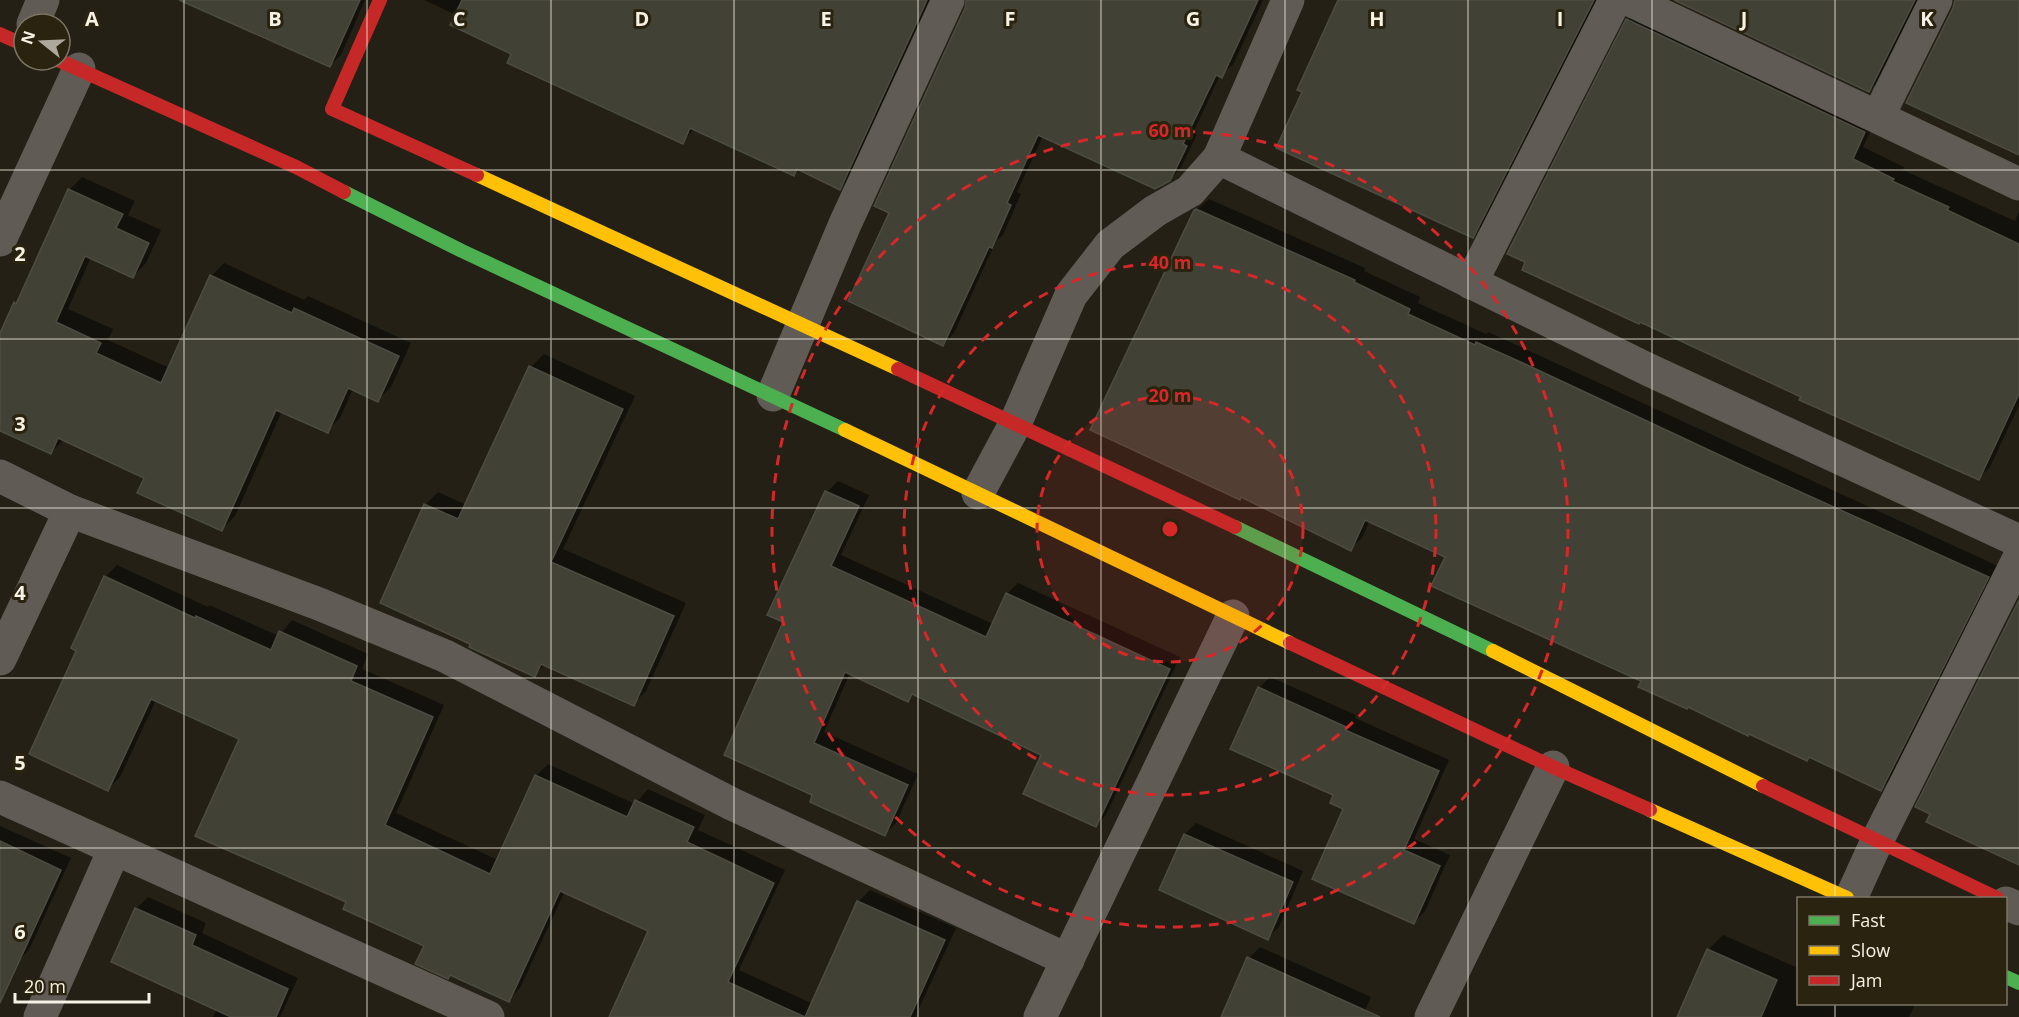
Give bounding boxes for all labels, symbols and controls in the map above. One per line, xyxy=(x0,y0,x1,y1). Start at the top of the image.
text: A xyxy=(85,5,99,32)
text: B xyxy=(268,5,282,32)
text: C xyxy=(453,5,466,32)
text: D xyxy=(635,5,649,32)
text: E xyxy=(820,5,832,32)
text: F xyxy=(1005,5,1015,32)
text: G xyxy=(1186,5,1200,32)
text: H xyxy=(1369,5,1385,32)
text: I xyxy=(1557,5,1563,32)
text: J xyxy=(1739,5,1747,32)
text: K xyxy=(1920,5,1934,32)
north arrow xyxy=(12,12,72,72)
text: N xyxy=(15,28,40,47)
text: 60 m xyxy=(1149,118,1191,142)
text: 2 xyxy=(14,240,26,267)
text: 40 m xyxy=(1149,250,1191,274)
text: 20 m xyxy=(1149,383,1191,407)
text: 3 xyxy=(14,410,26,437)
centre of rings xyxy=(1160,519,1180,539)
text: 4 xyxy=(14,579,26,606)
text: 5 xyxy=(14,749,26,776)
legend xyxy=(1797,897,2007,1005)
text: Fast xyxy=(1851,908,1885,932)
text: 6 xyxy=(14,918,26,945)
text: Slow xyxy=(1851,938,1890,962)
scale bar xyxy=(15,966,148,1004)
text: Jam xyxy=(1849,968,1883,992)
text: 20 m xyxy=(24,974,66,998)

